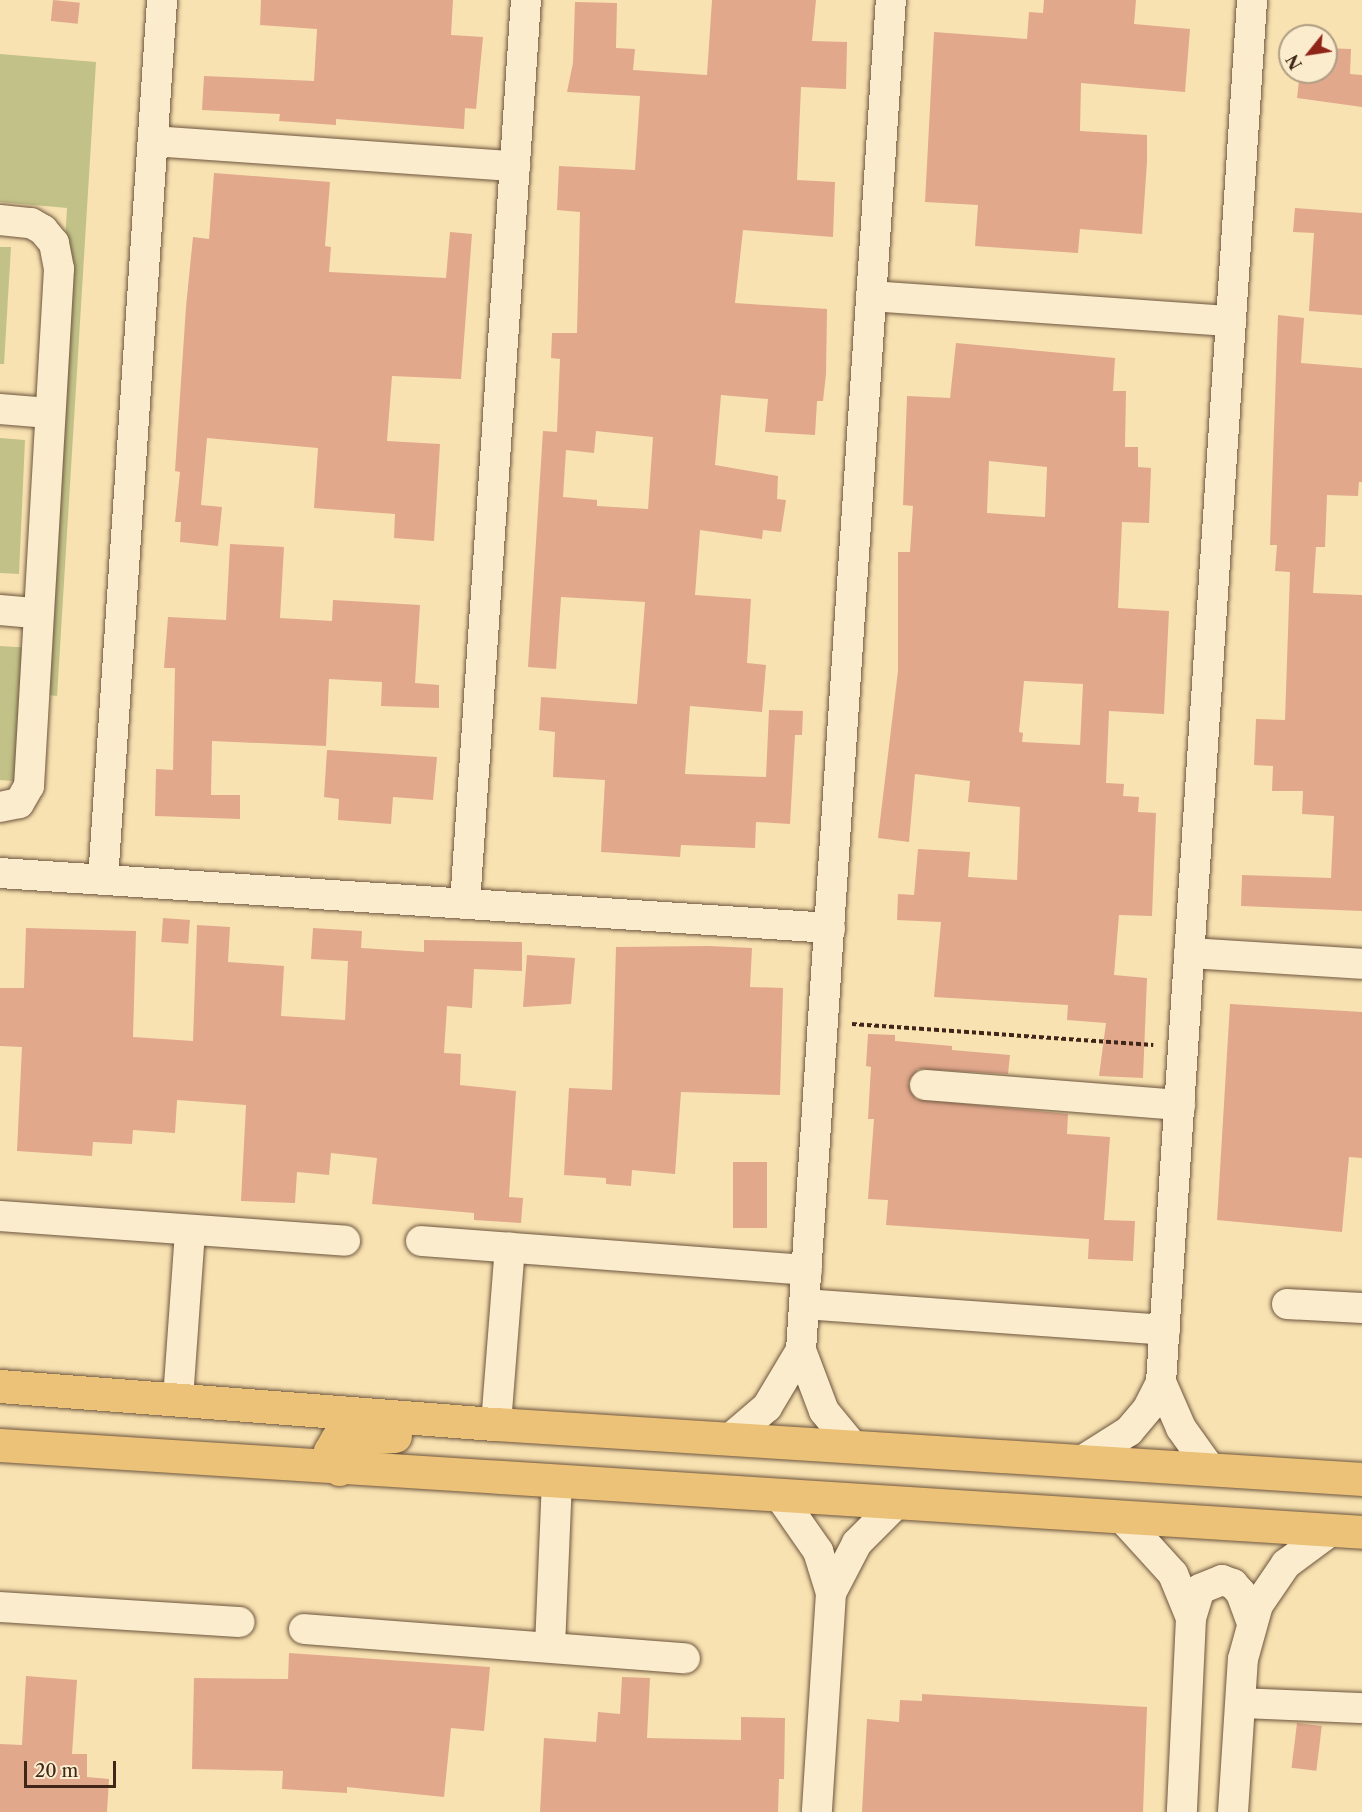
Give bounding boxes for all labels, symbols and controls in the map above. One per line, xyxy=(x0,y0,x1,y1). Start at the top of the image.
north arrow xyxy=(1278,24,1338,84)
text: N xyxy=(1282,51,1306,73)
scale bar xyxy=(27,1749,118,1787)
text: 20 m xyxy=(35,1760,78,1782)

